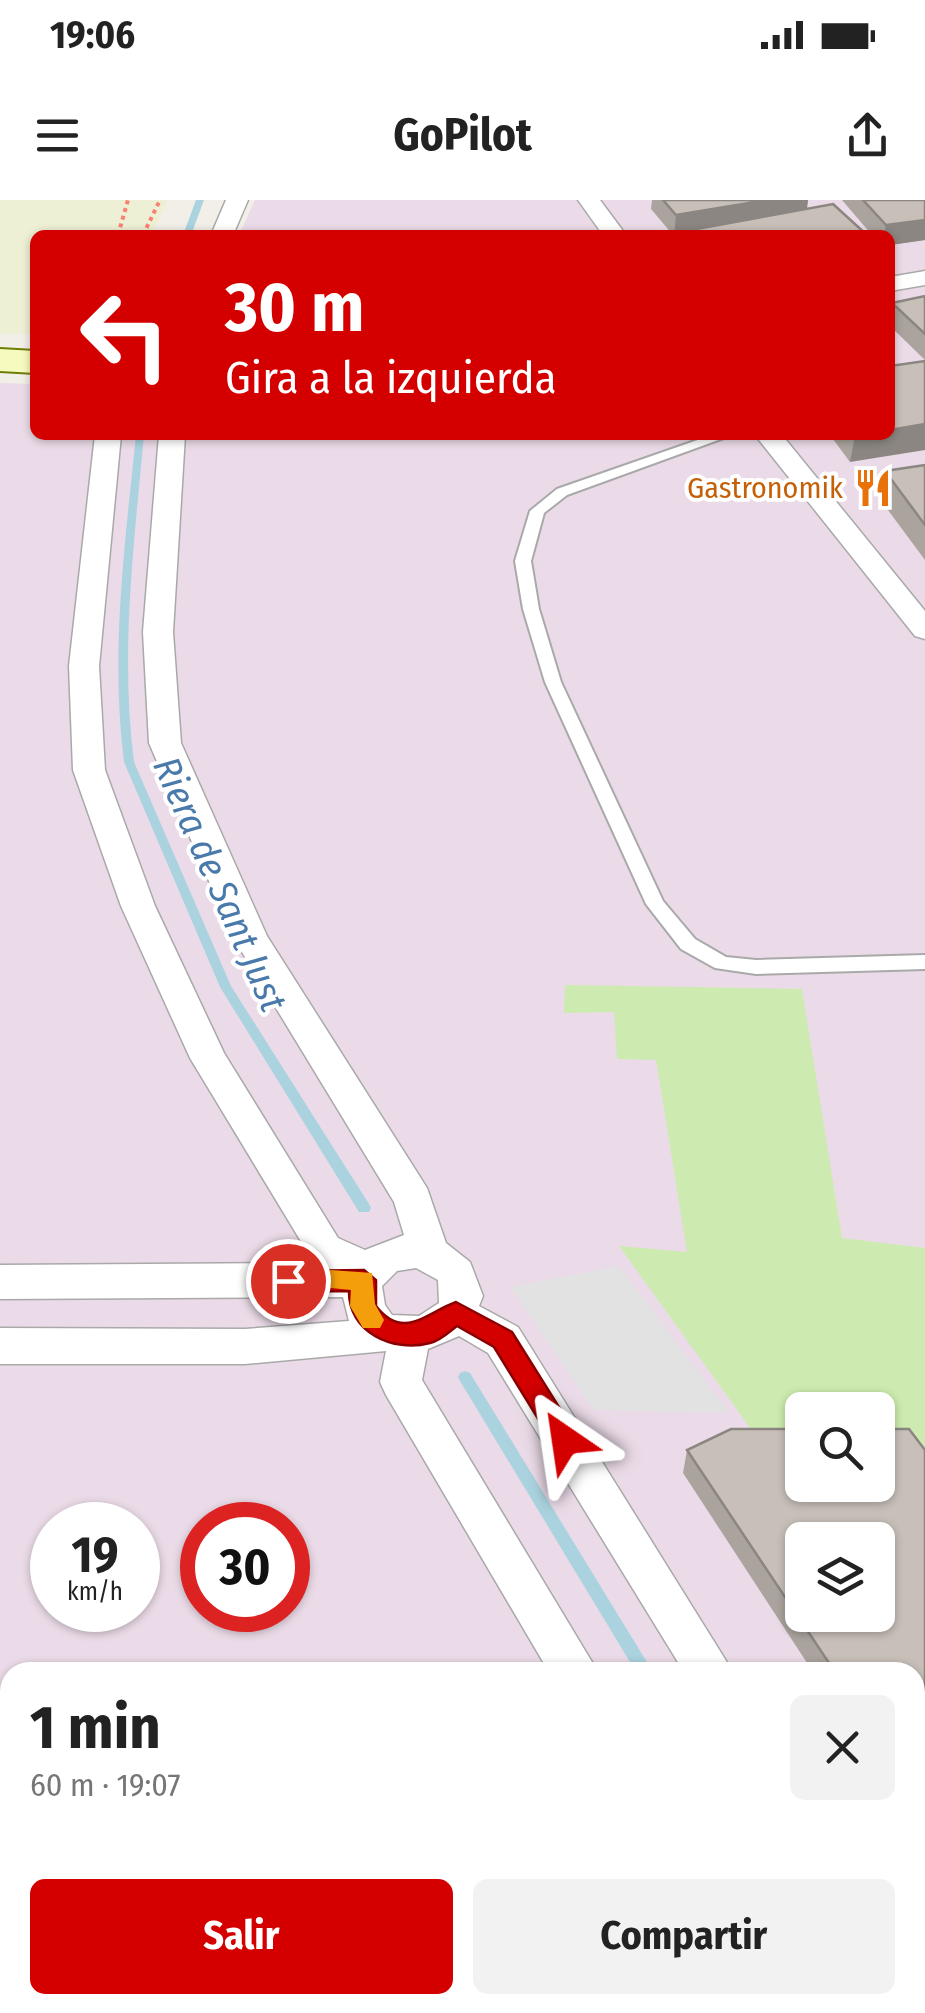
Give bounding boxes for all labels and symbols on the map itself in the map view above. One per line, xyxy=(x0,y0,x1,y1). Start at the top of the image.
restaurant icon: Gastronomik xyxy=(852,467,894,509)
place label: Gastronomik xyxy=(687,470,843,506)
water label: Riera de Sant Just xyxy=(143,750,297,1019)
pin xyxy=(246,1239,331,1324)
position arrow xyxy=(513,1388,617,1492)
speed limit sign: 30 xyxy=(180,1502,310,1632)

